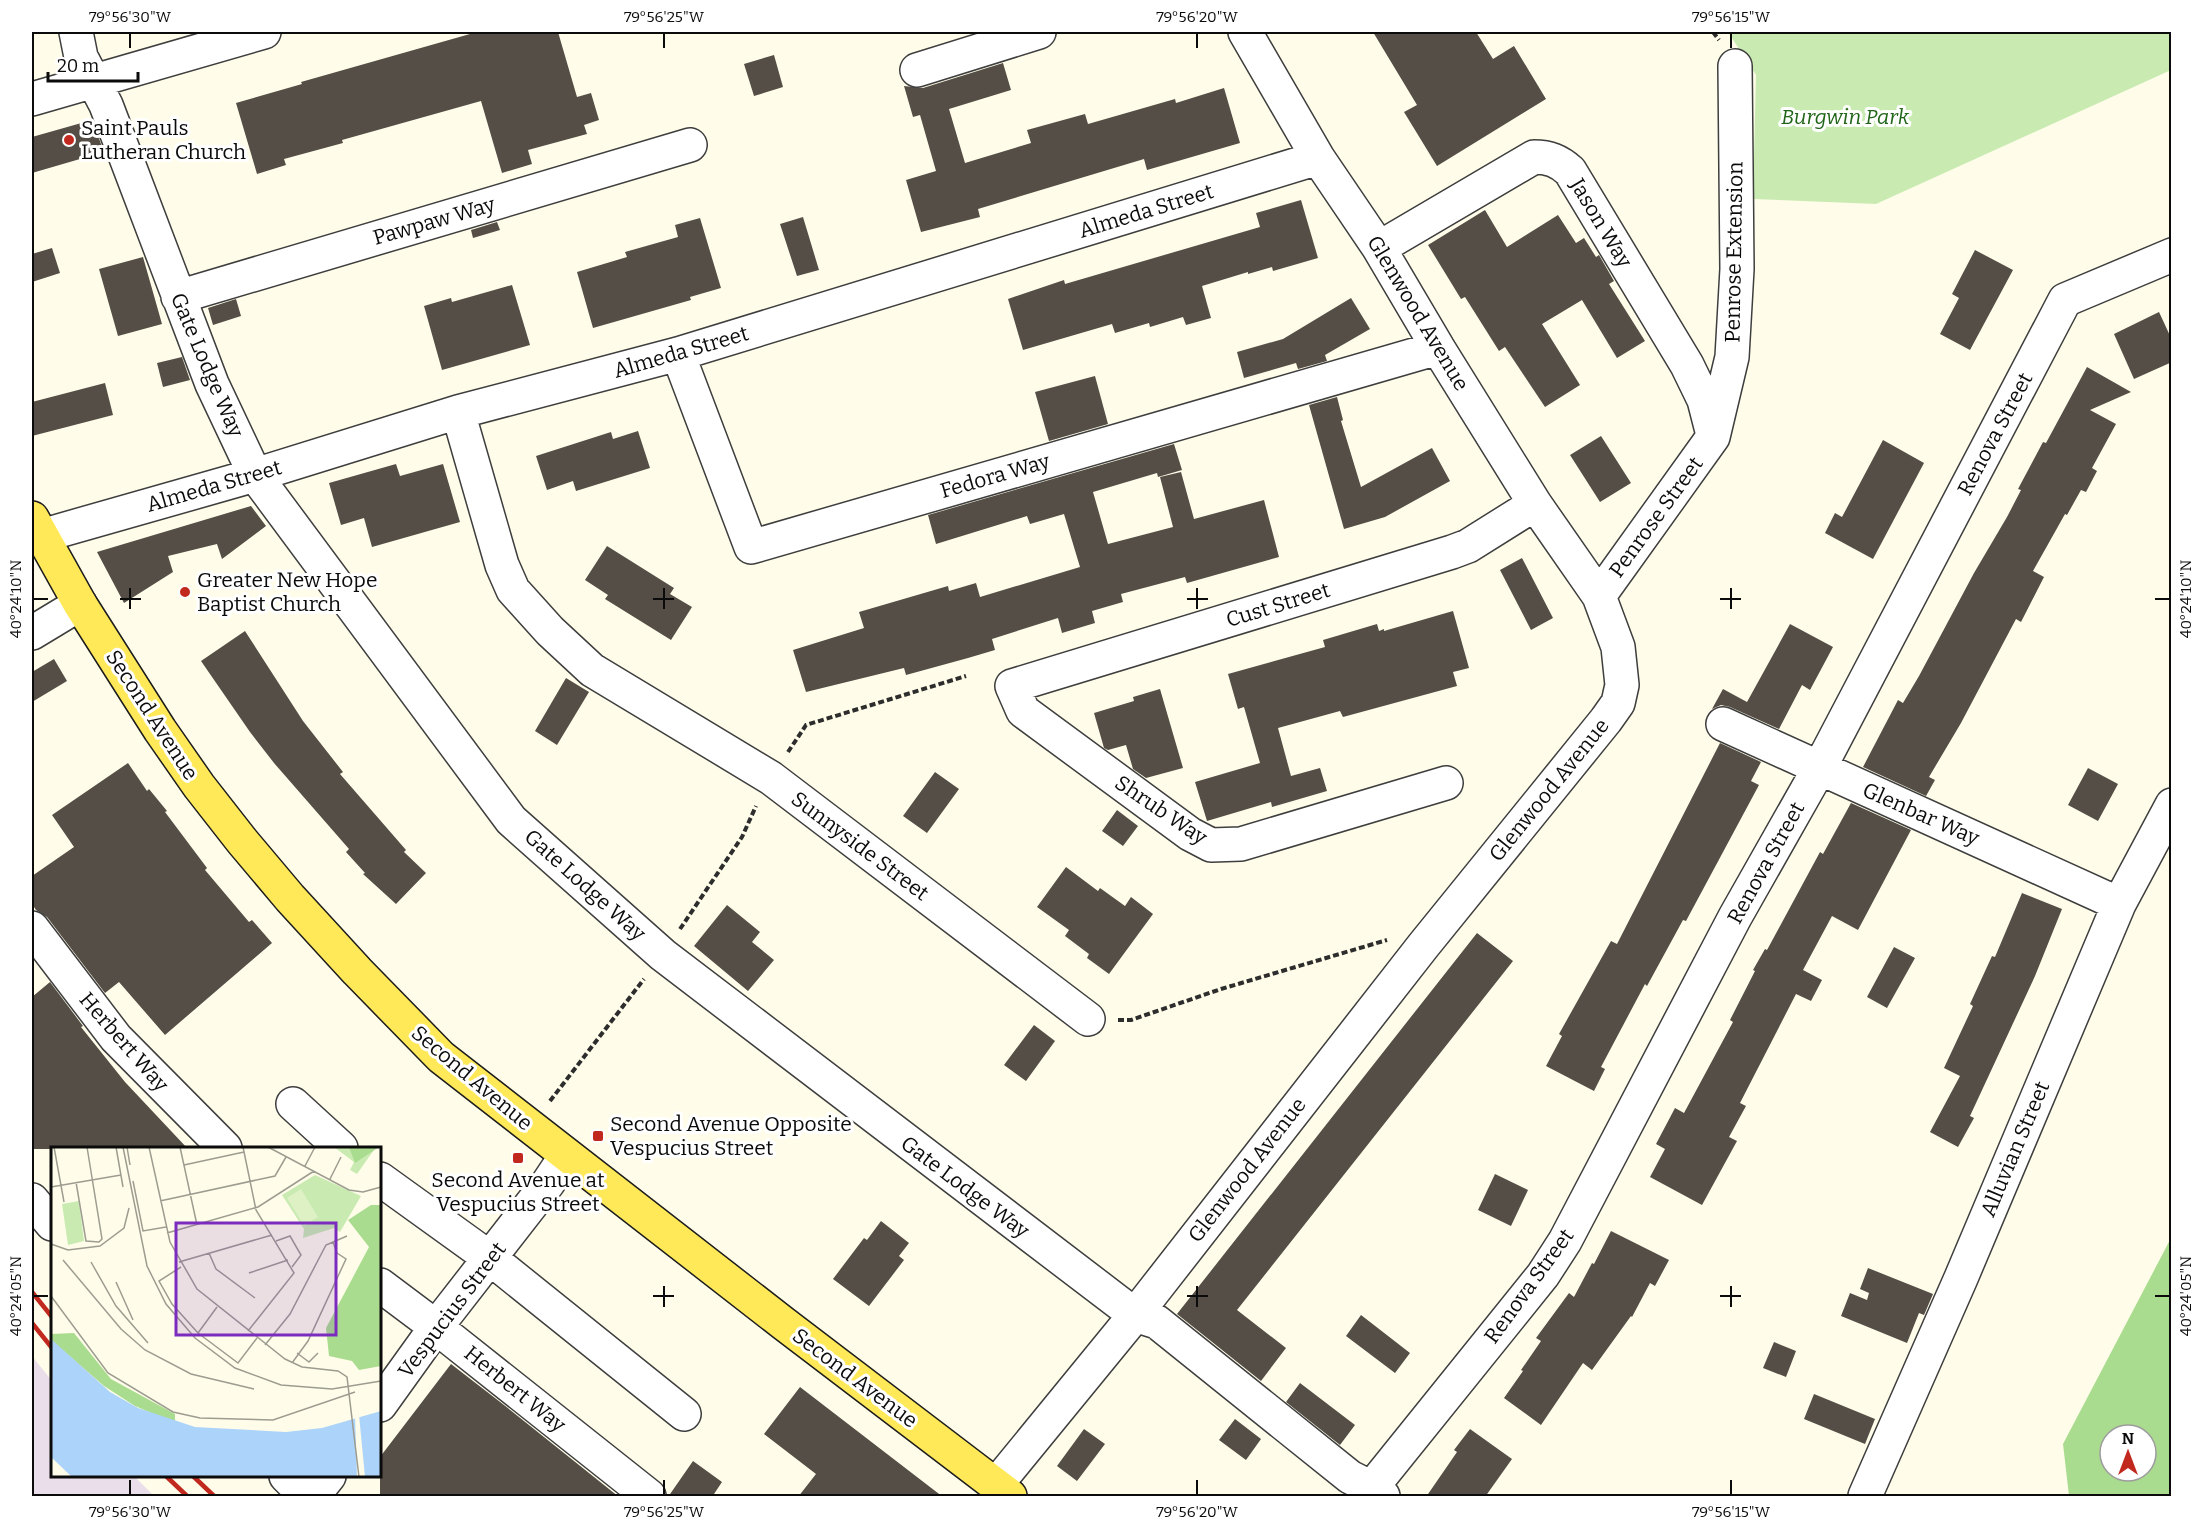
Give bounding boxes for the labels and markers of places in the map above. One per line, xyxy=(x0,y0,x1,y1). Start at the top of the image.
place label: Saint Pauls Lutheran Church xyxy=(81,115,246,165)
marker: Saint Pauls Lutheran Church xyxy=(62,133,76,147)
place label: Greater New Hope Baptist Church xyxy=(197,567,377,617)
marker: Greater New Hope Baptist Church xyxy=(178,585,192,599)
place label: Second Avenue Opposite Vespucius Street xyxy=(610,1111,852,1161)
marker: Second Avenue Opposite Vespucius Street xyxy=(591,1129,605,1143)
marker: Second Avenue at Vespucius Street xyxy=(511,1151,525,1165)
place label: Second Avenue at Vespucius Street xyxy=(431,1167,605,1217)

